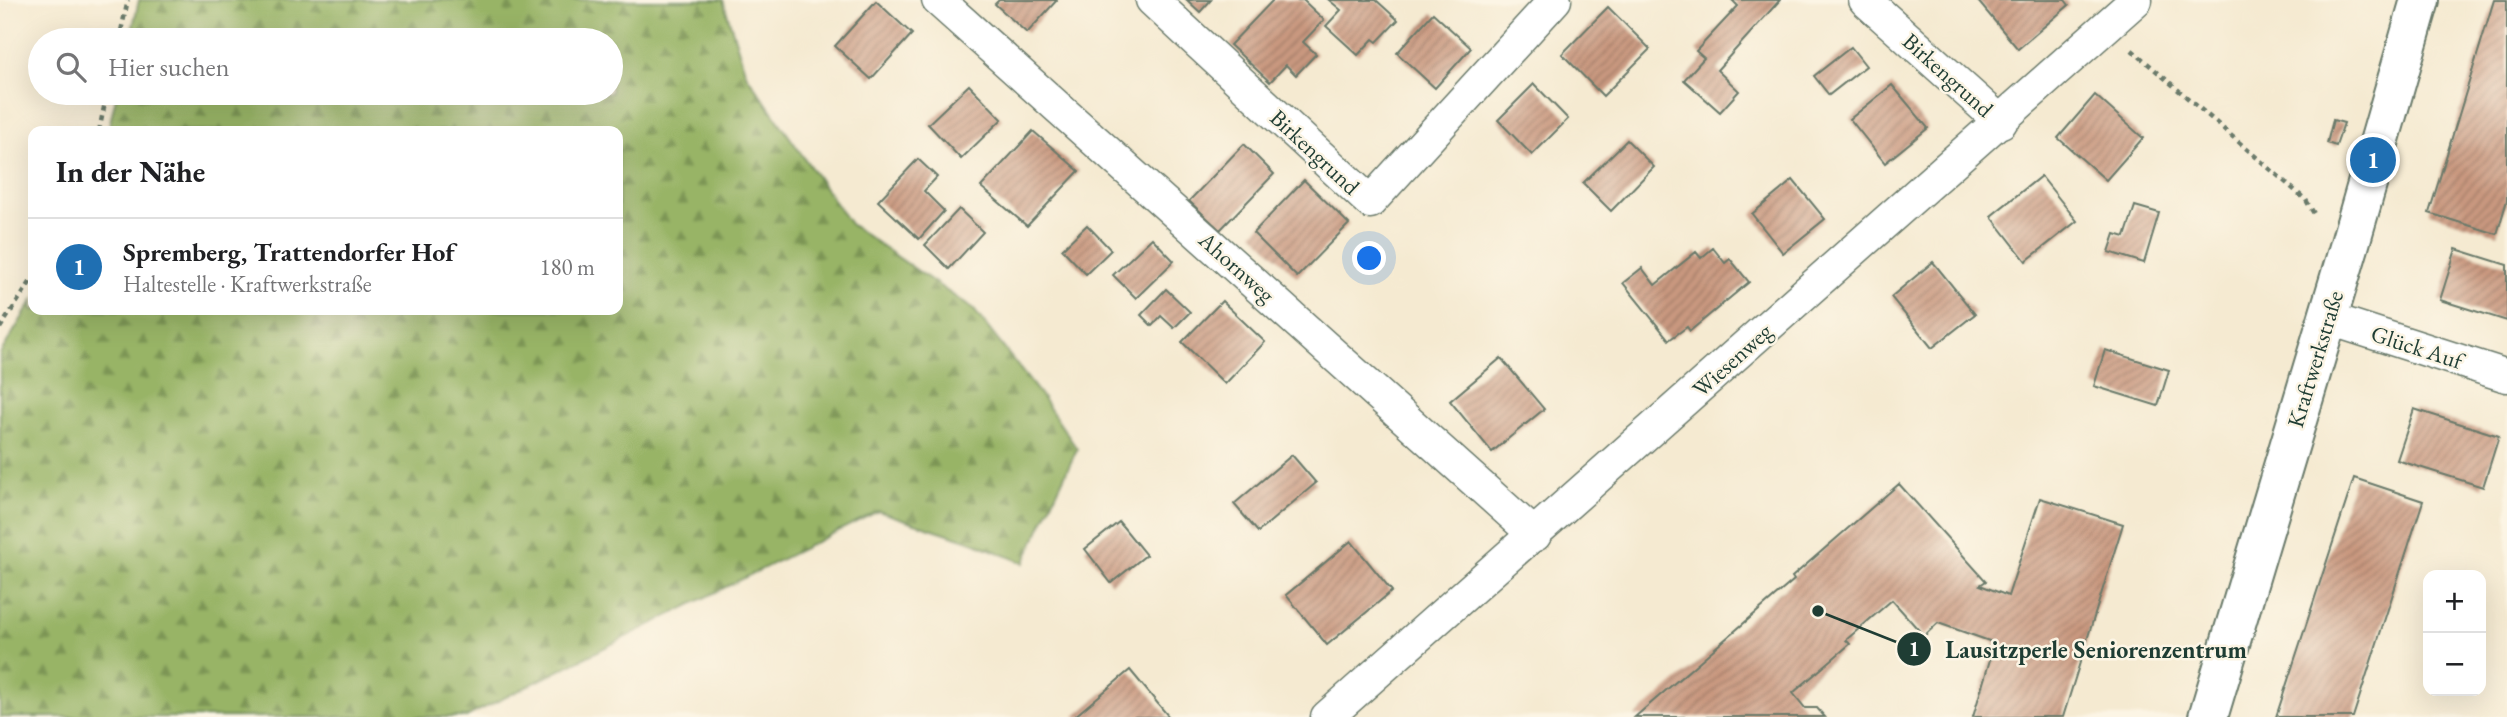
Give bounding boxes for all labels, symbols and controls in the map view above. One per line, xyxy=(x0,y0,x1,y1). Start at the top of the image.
street label: Birkengrund xyxy=(1896,26,2000,124)
search box xyxy=(28,28,623,105)
icon: search xyxy=(52,48,90,86)
text: Hier suchen xyxy=(108,50,229,84)
street label: Birkengrund xyxy=(1264,103,1367,202)
pin: 1 xyxy=(2350,134,2396,186)
text: In der Nähe xyxy=(56,152,205,191)
street label: Ahornweg xyxy=(1192,224,1282,310)
text: Spremberg, Trattendorfer Hof xyxy=(123,235,455,269)
your location xyxy=(1352,241,1386,275)
text: 1 xyxy=(73,252,85,282)
text: 180 m xyxy=(539,252,595,282)
text: Haltestelle · Kraftwerkstraße xyxy=(123,269,372,299)
street label: Kraftwerkstraße xyxy=(2280,287,2350,431)
street label: Wiesenweg xyxy=(1686,316,1779,404)
street label: Glück Auf xyxy=(2367,318,2469,377)
map controls xyxy=(2423,570,2486,696)
button: + xyxy=(2423,570,2486,633)
callout: Lausitzperle Seniorenzentrum xyxy=(1897,627,2261,672)
button: − xyxy=(2423,633,2486,696)
text: Lausitzperle Seniorenzentrum xyxy=(1945,634,2247,665)
text: 1 xyxy=(1908,635,1920,662)

